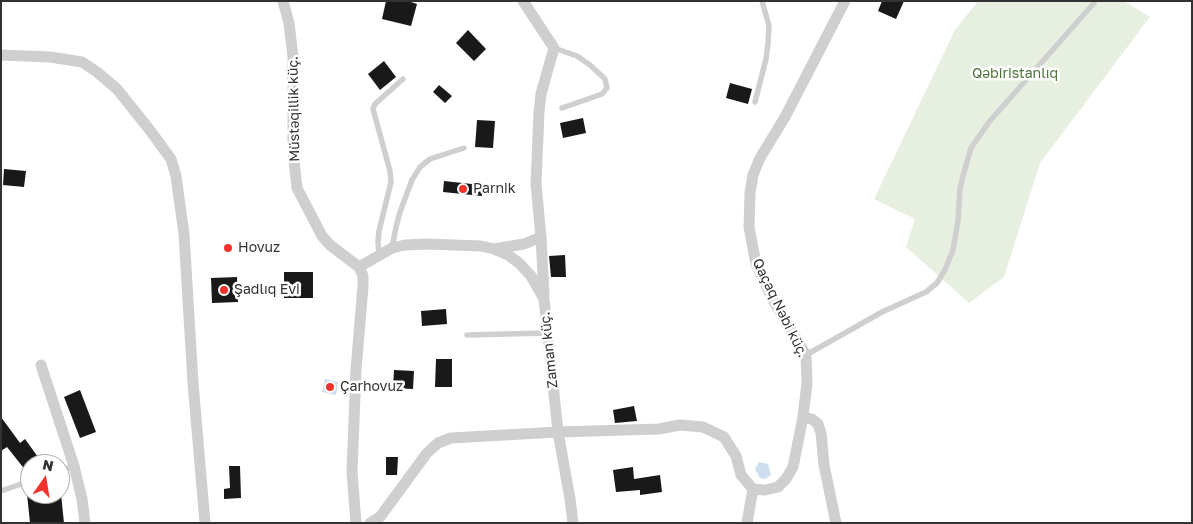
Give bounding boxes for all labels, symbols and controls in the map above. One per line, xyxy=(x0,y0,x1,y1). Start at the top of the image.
street label: Müstəqillik küç. xyxy=(285,56,303,162)
park label: Qəbiristanlıq xyxy=(972,66,1058,82)
place label: Parnik xyxy=(473,181,516,197)
marker: Parnik xyxy=(457,183,469,195)
place label: Hovuz xyxy=(238,240,280,256)
marker: Hovuz xyxy=(222,242,234,254)
street label: Qaçaq Nəbi küç. xyxy=(749,256,811,360)
place label: Şadlıq Evi xyxy=(234,282,300,298)
marker: Şadlıq Evi xyxy=(218,284,230,296)
street label: Zaman küç. xyxy=(537,311,561,389)
place label: Çarhovuz xyxy=(340,379,403,395)
marker: Çarhovuz xyxy=(324,381,336,393)
north arrow xyxy=(20,454,70,504)
text: N xyxy=(41,455,55,474)

